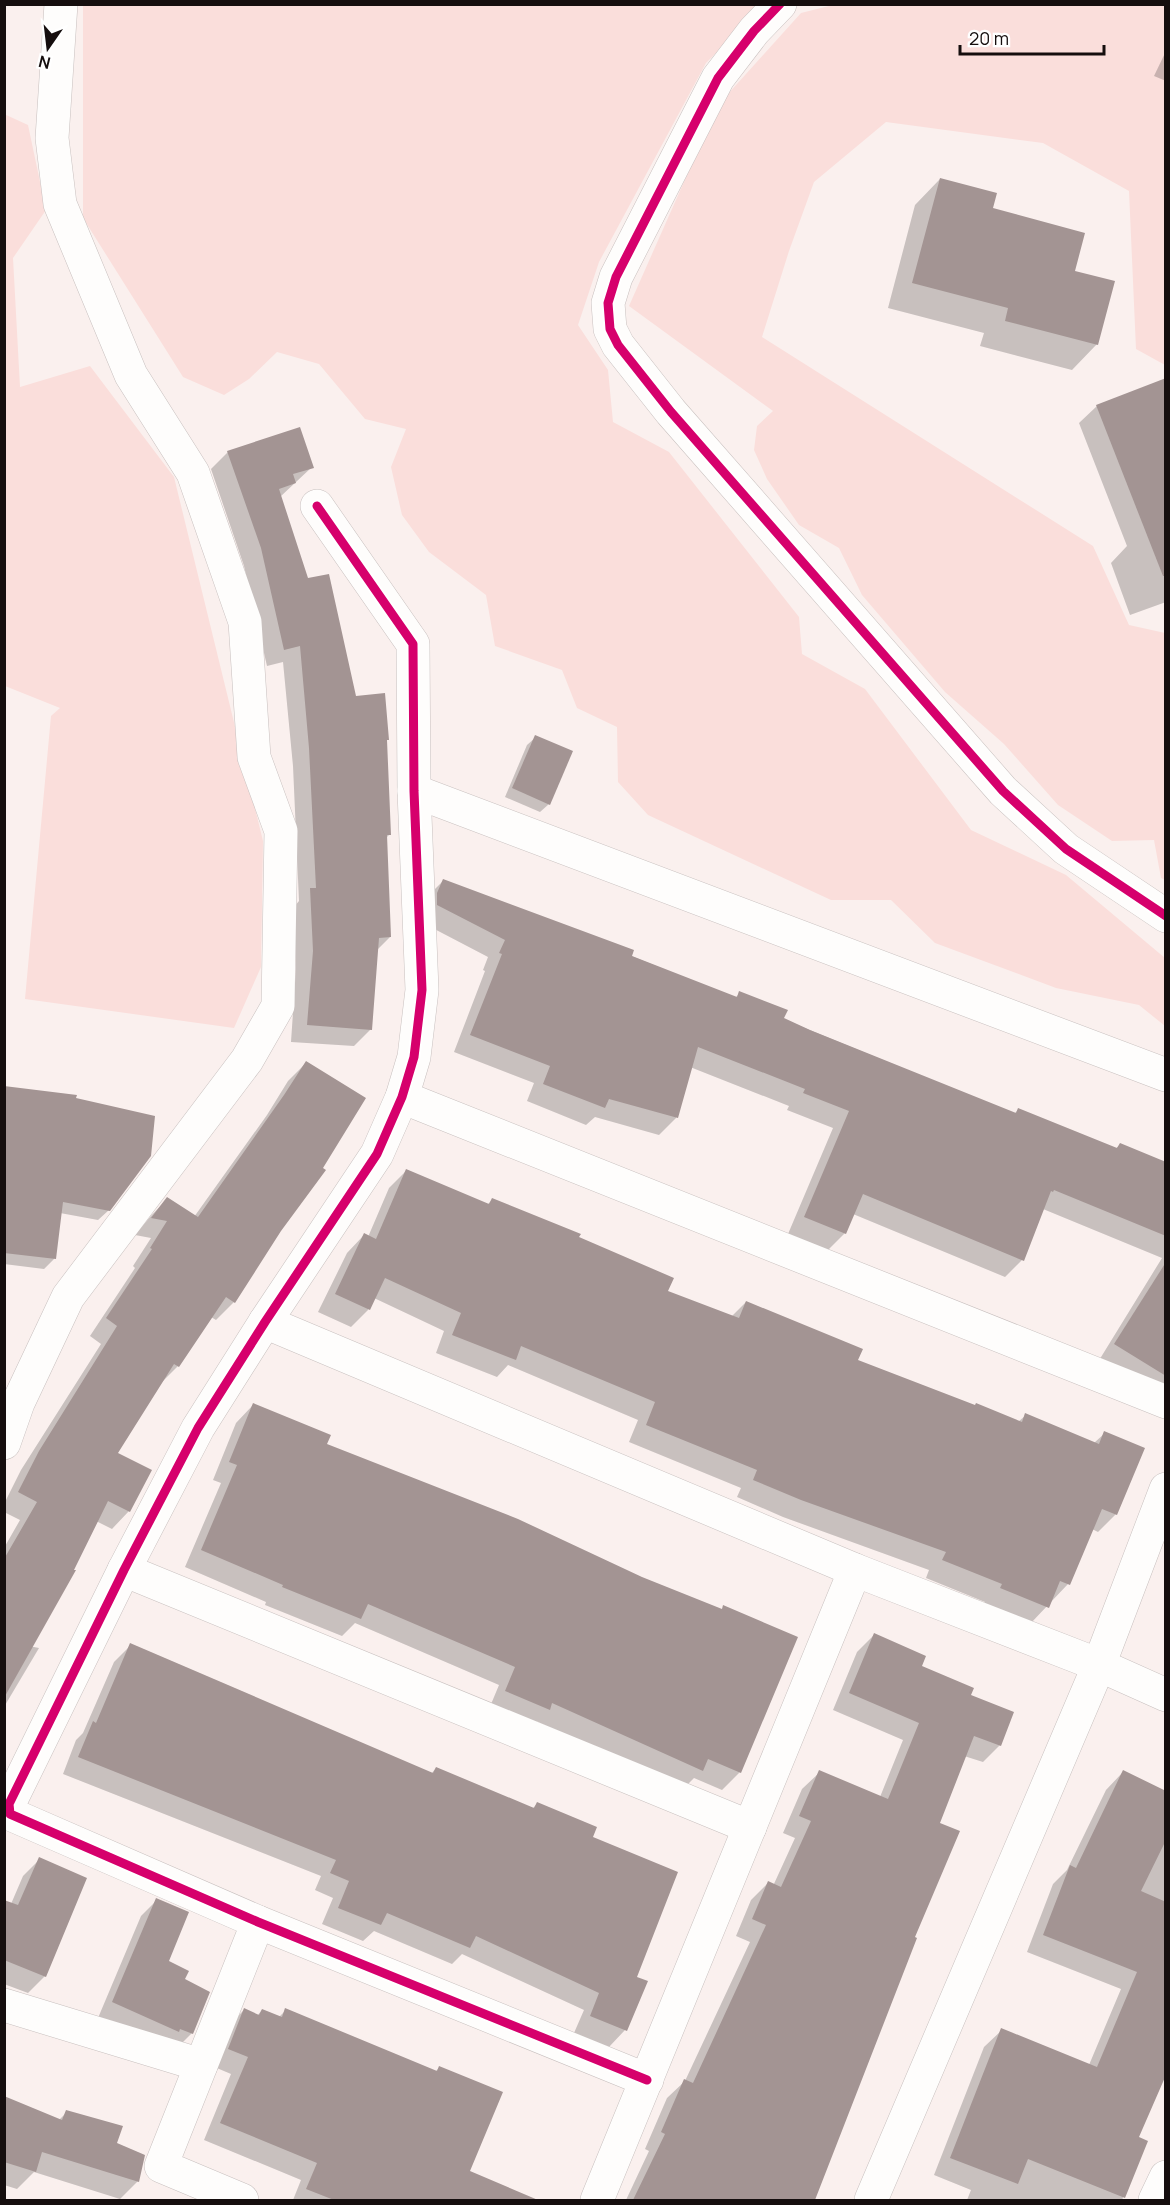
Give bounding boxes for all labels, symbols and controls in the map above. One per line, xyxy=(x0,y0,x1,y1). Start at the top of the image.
north arrow xyxy=(18,18,78,78)
scale bar xyxy=(960,18,1104,56)
text: 20 m xyxy=(969,26,1009,50)
text: N xyxy=(36,50,53,75)

